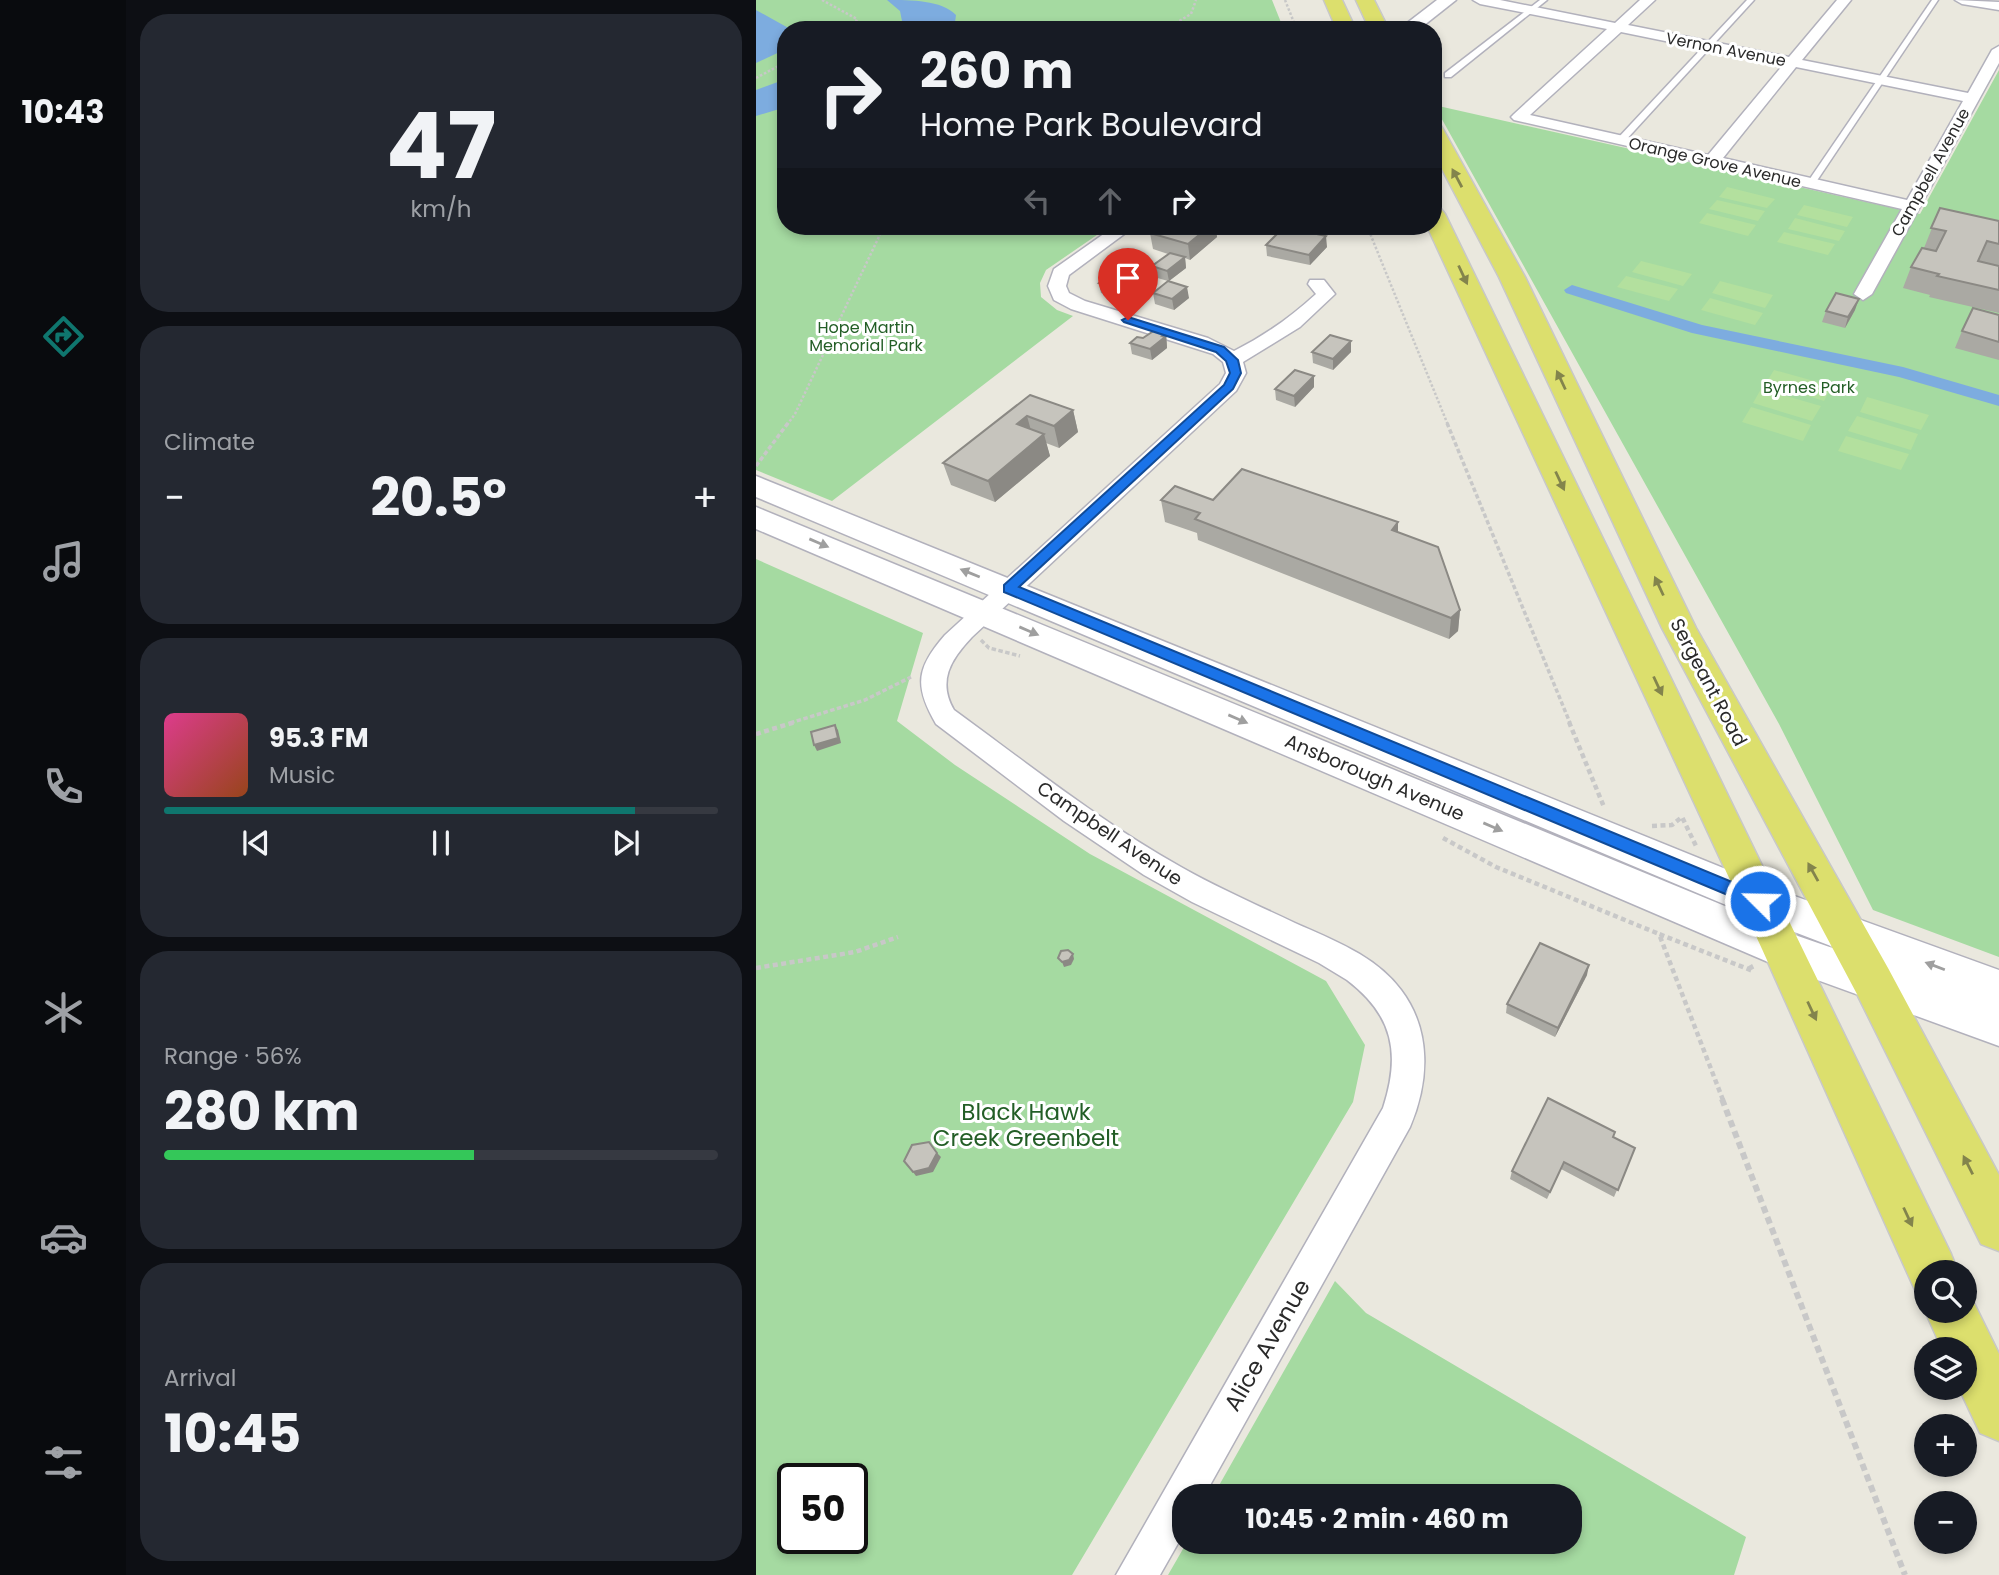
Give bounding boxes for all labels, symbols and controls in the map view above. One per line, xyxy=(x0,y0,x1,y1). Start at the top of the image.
street label: Vernon Avenue xyxy=(1664,27,1788,72)
text: 260 m xyxy=(920,37,1073,105)
icon: right xyxy=(805,49,896,140)
text: 47 xyxy=(386,82,496,210)
text: 10:43 xyxy=(21,89,105,134)
text: Home Park Boulevard xyxy=(920,102,1263,147)
street label: Campbell Avenue xyxy=(1886,104,1975,241)
street label: Orange Grove Avenue xyxy=(1626,131,1804,194)
one-way arrow xyxy=(1452,167,1464,187)
icon: left xyxy=(1018,182,1056,220)
icon: ahead xyxy=(1091,182,1129,220)
icon: right xyxy=(1164,182,1202,220)
text: km/h xyxy=(410,193,472,225)
pin xyxy=(1098,248,1158,320)
icon: arrive xyxy=(1109,259,1147,297)
one-way arrow xyxy=(1457,265,1468,285)
icon: directions xyxy=(39,312,88,361)
park label: Hope Martin Memorial Park xyxy=(809,316,924,357)
one-way arrow xyxy=(1555,370,1567,390)
park label: Byrnes Park xyxy=(1763,376,1856,399)
text: Climate xyxy=(164,426,255,458)
text: 20.5° xyxy=(370,461,507,534)
text: − xyxy=(164,471,185,524)
text: + xyxy=(692,471,718,524)
one-way arrow xyxy=(1555,471,1566,491)
icon: music xyxy=(39,537,88,586)
one-way arrow xyxy=(809,537,829,549)
one-way arrow xyxy=(959,567,980,578)
one-way arrow xyxy=(1653,575,1664,596)
street label: Sergeant Road xyxy=(1664,614,1754,751)
one-way arrow xyxy=(1018,626,1039,637)
one-way arrow xyxy=(1652,676,1664,696)
one-way arrow xyxy=(1228,714,1249,725)
text: 95.3 FM xyxy=(269,720,369,756)
street label: Ansborough Avenue xyxy=(1281,727,1469,828)
text: Music xyxy=(269,759,335,791)
icon: phone xyxy=(39,762,88,811)
street label: Campbell Avenue xyxy=(1032,775,1188,892)
one-way arrow xyxy=(1483,822,1504,833)
icon: previous xyxy=(237,824,275,862)
icon: pause xyxy=(422,824,460,862)
icon: next xyxy=(607,824,645,862)
one-way arrow xyxy=(1807,862,1819,882)
position arrow xyxy=(1723,864,1797,938)
one-way arrow xyxy=(1925,960,1946,971)
icon: climate xyxy=(39,988,88,1037)
one-way arrow xyxy=(1806,1001,1818,1021)
text: Range · 56% xyxy=(164,1040,302,1072)
text: 280 km xyxy=(164,1075,360,1148)
park label: Black Hawk Creek Greenbelt xyxy=(933,1096,1119,1154)
one-way arrow xyxy=(1962,1155,1973,1175)
one-way arrow xyxy=(1902,1207,1914,1227)
icon: car xyxy=(39,1213,88,1262)
map controls xyxy=(1914,1260,1977,1554)
button: search xyxy=(1914,1260,1977,1323)
street label: Alice Avenue xyxy=(1216,1273,1318,1417)
button: layers xyxy=(1914,1337,1977,1400)
text: Arrival xyxy=(164,1362,236,1394)
text: 10:45 xyxy=(164,1397,301,1470)
button: + xyxy=(1914,1414,1977,1477)
icon: filters xyxy=(39,1438,88,1487)
speed limit sign: 50 xyxy=(777,1463,868,1554)
button: − xyxy=(1914,1491,1977,1554)
text: 10:45 · 2 min · 460 m xyxy=(1245,1501,1509,1537)

